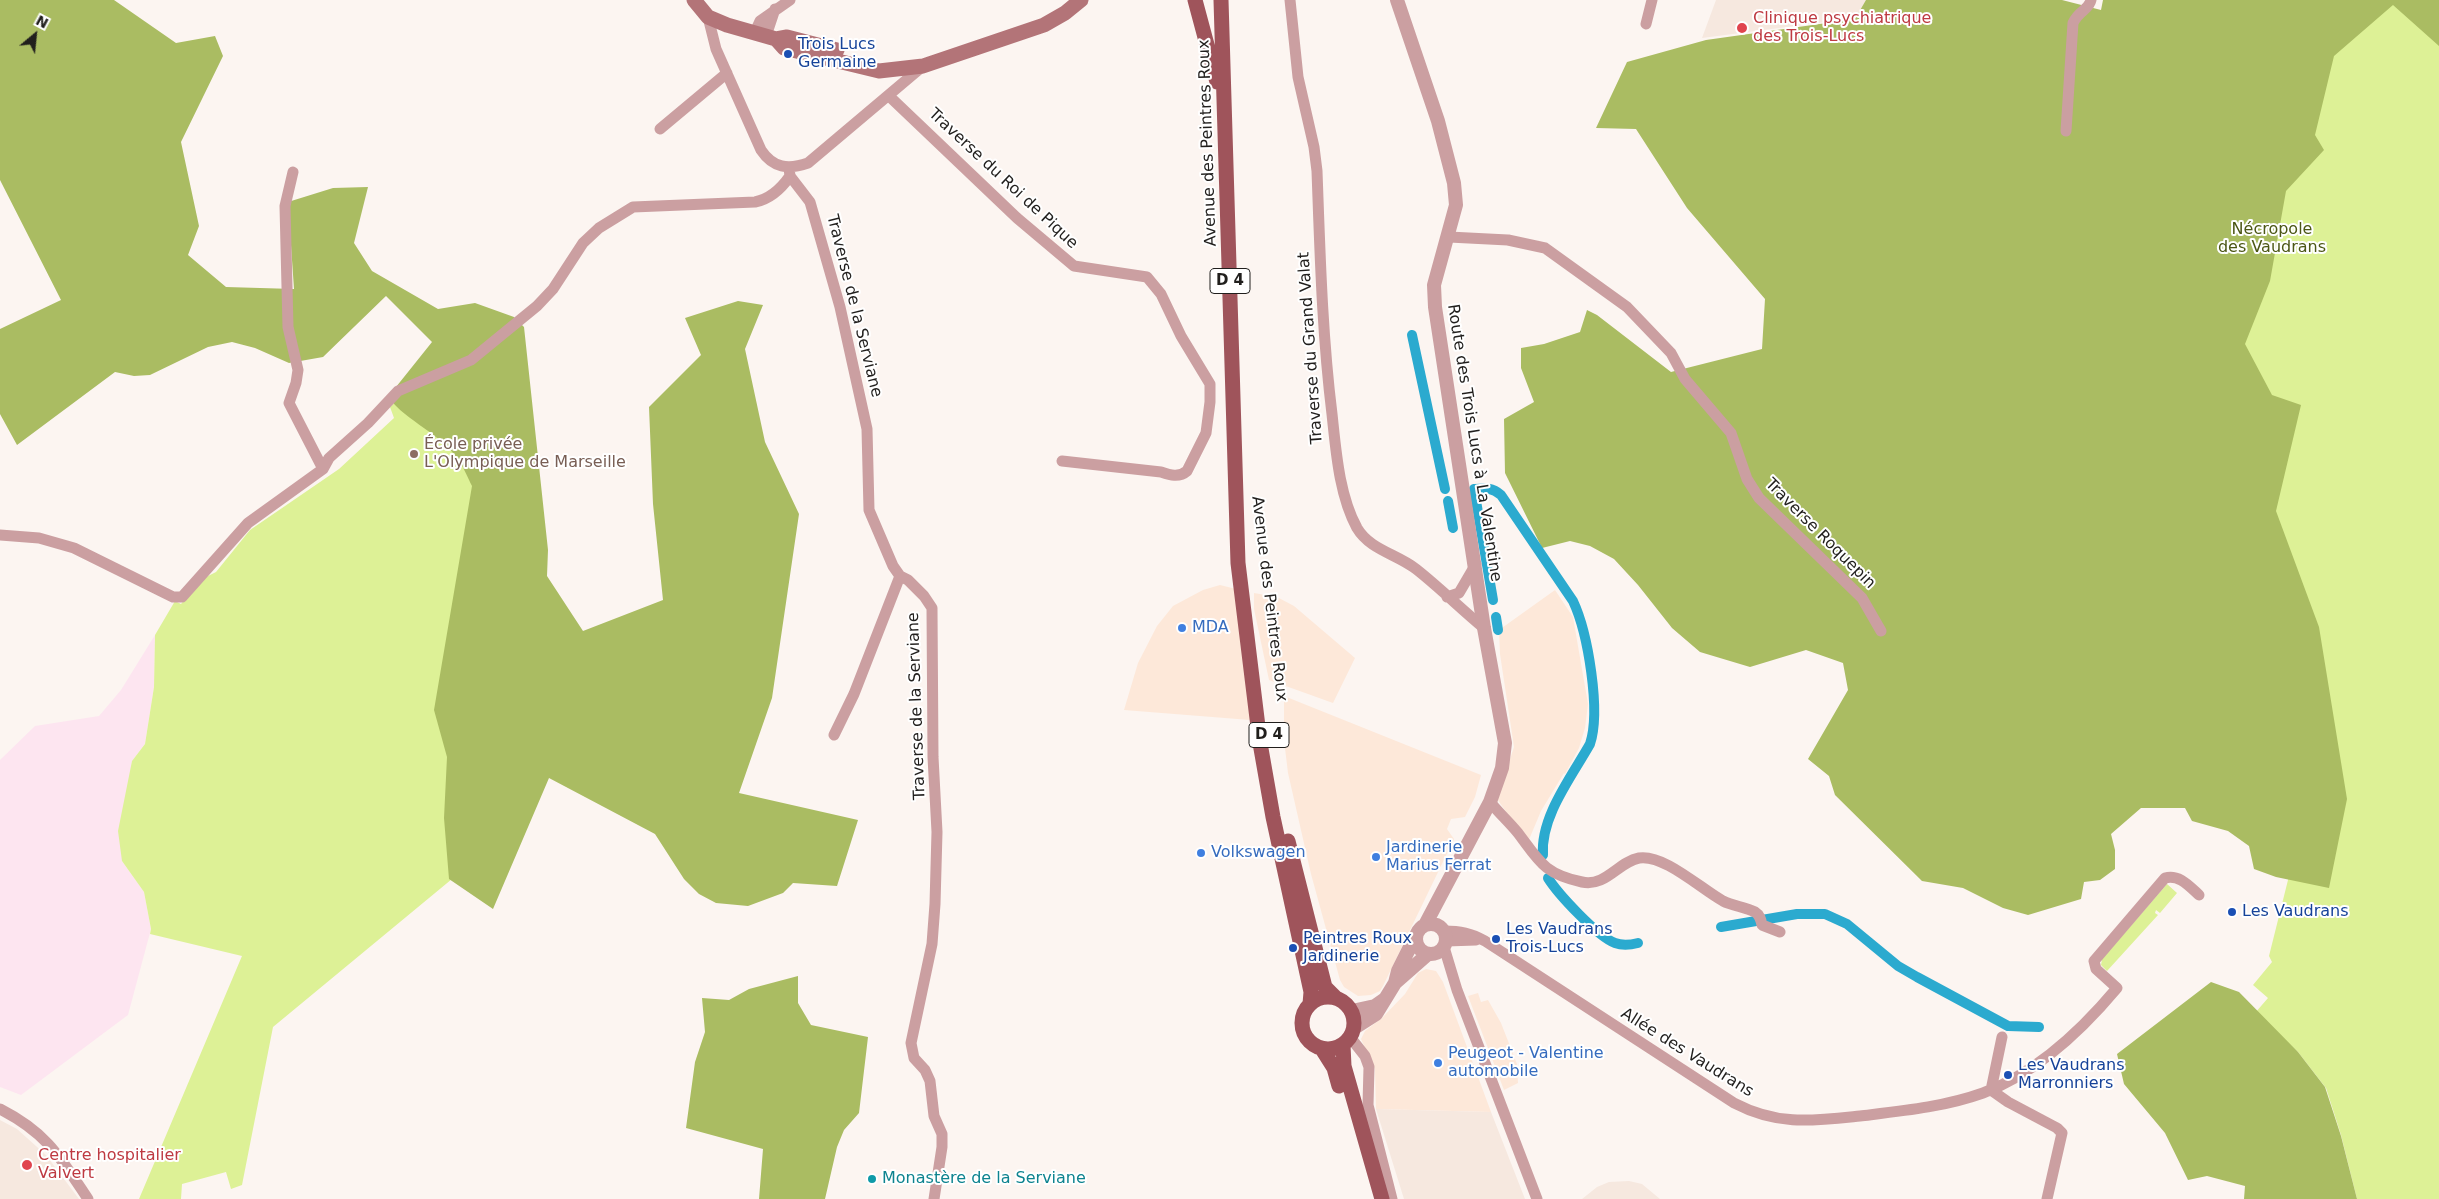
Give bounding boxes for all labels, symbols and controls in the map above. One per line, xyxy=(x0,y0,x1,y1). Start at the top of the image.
place label: Clinique psychiatrique des Trois-Lucs xyxy=(1753,9,1931,47)
north arrow xyxy=(10,10,60,60)
text: N xyxy=(33,12,51,32)
marker: Clinique psychiatrique des Trois-Lucs xyxy=(1735,21,1749,35)
place label: Trois Lucs Germaine xyxy=(798,35,876,73)
street label: Avenue des Peintres Roux xyxy=(1195,39,1221,247)
marker: Trois Lucs Germaine xyxy=(782,48,794,60)
street label: Traverse du Roi de Pique xyxy=(924,105,1082,253)
street label: Traverse de la Serviane xyxy=(822,213,886,399)
park label: Nécropole des Vaudrans xyxy=(2218,220,2326,258)
street label: Traverse du Grand Valat xyxy=(1295,251,1327,445)
road number: D 4 xyxy=(1210,268,1250,294)
street label: Route des Trois Lucs à La Valentine xyxy=(1443,303,1505,583)
place label: École privée L'Olympique de Marseille xyxy=(424,435,626,473)
marker: École privée L'Olympique de Marseille xyxy=(408,448,420,460)
street label: Traverse Roquepin xyxy=(1761,475,1879,593)
street label: Avenue des Peintres Roux xyxy=(1247,495,1291,703)
street label: Traverse de la Serviane xyxy=(904,612,930,800)
place label: MDA xyxy=(1192,618,1229,638)
marker: MDA xyxy=(1176,622,1188,634)
road number: D 4 xyxy=(1249,722,1289,748)
place label: Jardinerie Marius Ferrat xyxy=(1386,838,1491,876)
place label: Volkswagen xyxy=(1211,843,1306,863)
marker: Volkswagen xyxy=(1195,847,1207,859)
marker: Jardinerie Marius Ferrat xyxy=(1370,851,1382,863)
place label: Les Vaudrans xyxy=(2242,902,2349,922)
marker: Les Vaudrans xyxy=(2226,906,2238,918)
place label: Les Vaudrans Trois-Lucs xyxy=(1506,920,1613,958)
place label: Peintres Roux Jardinerie xyxy=(1303,929,1412,967)
marker: Les Vaudrans Trois-Lucs xyxy=(1490,933,1502,945)
marker: Peintres Roux Jardinerie xyxy=(1287,942,1299,954)
street label: Allée des Vaudrans xyxy=(1617,1004,1757,1102)
place label: Peugeot - Valentine automobile xyxy=(1448,1044,1604,1082)
place label: Les Vaudrans Marronniers xyxy=(2018,1056,2125,1094)
marker: Peugeot - Valentine automobile xyxy=(1432,1057,1444,1069)
marker: Les Vaudrans Marronniers xyxy=(2002,1069,2014,1081)
place label: Centre hospitalier Valvert xyxy=(38,1146,181,1184)
marker: Centre hospitalier Valvert xyxy=(20,1158,34,1172)
place label: Monastère de la Serviane xyxy=(882,1169,1086,1189)
marker: Monastère de la Serviane xyxy=(866,1173,878,1185)

